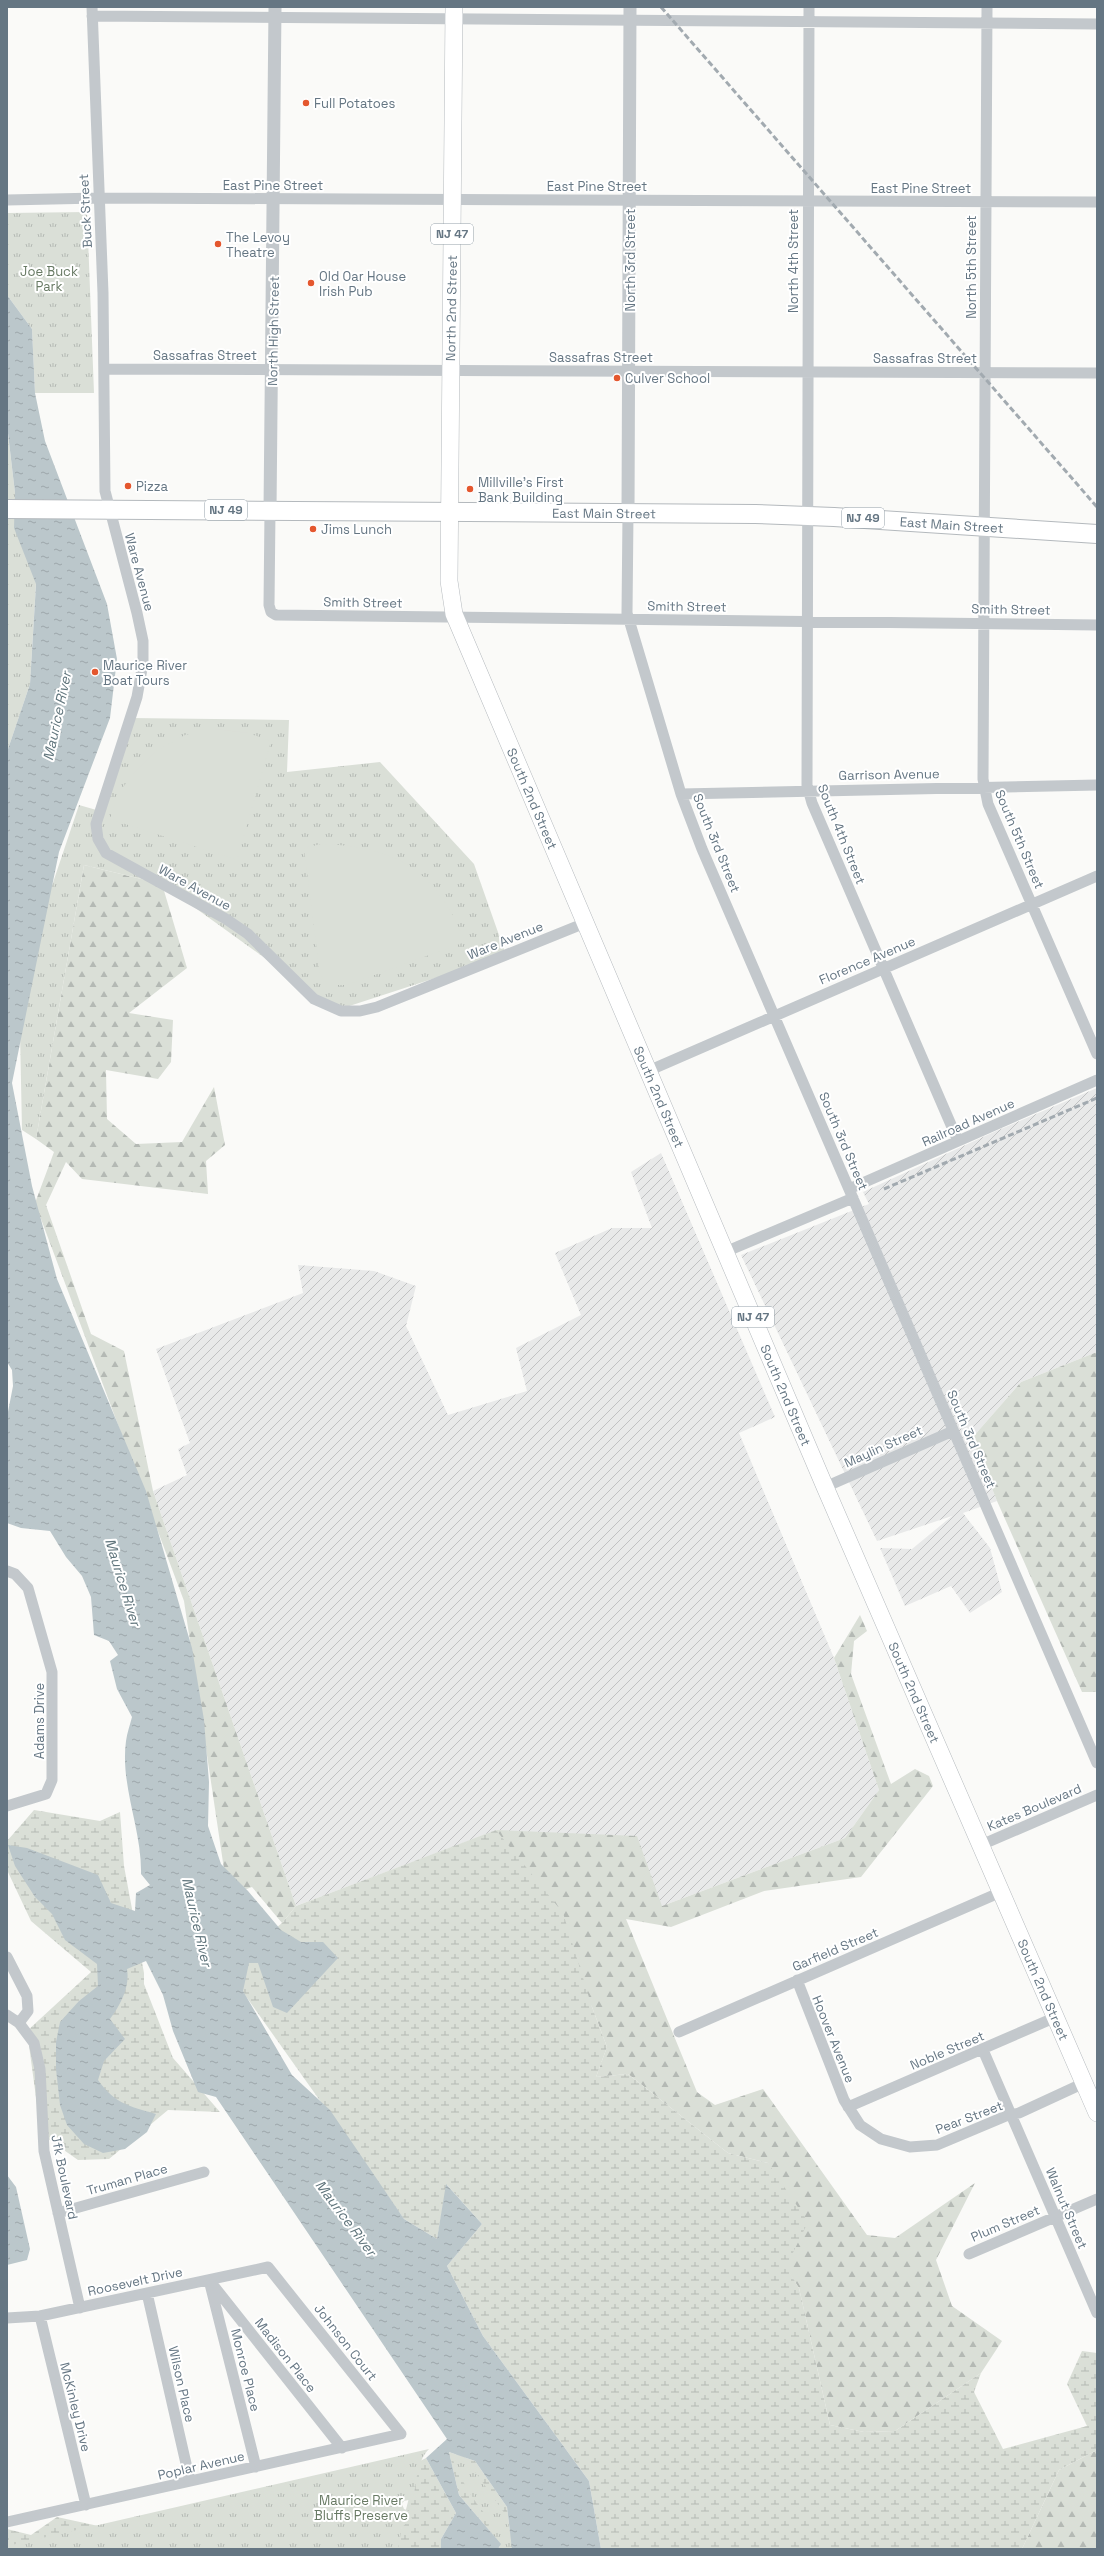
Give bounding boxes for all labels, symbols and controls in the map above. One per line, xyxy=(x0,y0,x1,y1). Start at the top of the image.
place label: Full Potatoes xyxy=(314,95,396,112)
marker: Full Potatoes xyxy=(301,98,311,108)
street label: Buck Street xyxy=(75,173,96,249)
street label: East Pine Street xyxy=(223,177,323,194)
street label: East Pine Street xyxy=(547,178,647,195)
street label: East Pine Street xyxy=(871,180,971,197)
street label: North 3rd Street xyxy=(622,209,639,311)
street label: North 4th Street xyxy=(785,209,802,313)
street label: North 5th Street xyxy=(963,215,980,319)
road number: NJ 47 xyxy=(431,224,473,244)
place label: The Levoy Theatre xyxy=(226,229,290,261)
marker: The Levoy Theatre xyxy=(213,239,223,249)
street label: North 2nd Street xyxy=(442,255,461,361)
park label: Joe Buck Park xyxy=(20,263,78,295)
place label: Old Oar House Irish Pub xyxy=(319,268,406,300)
street label: North High Street xyxy=(264,276,283,386)
marker: Old Oar House Irish Pub xyxy=(306,278,316,288)
street label: Sassafras Street xyxy=(153,347,257,364)
street label: Sassafras Street xyxy=(549,349,653,366)
street label: Sassafras Street xyxy=(873,350,977,367)
place label: Culver School xyxy=(625,370,710,387)
marker: Culver School xyxy=(612,373,622,383)
place label: Millville's First Bank Building xyxy=(478,474,564,506)
place label: Pizza xyxy=(136,478,169,495)
marker: Pizza xyxy=(123,481,133,491)
marker: Millville's First Bank Building xyxy=(465,484,475,494)
road number: NJ 49 xyxy=(205,500,247,520)
street label: East Main Street xyxy=(552,505,656,522)
road number: NJ 49 xyxy=(842,508,884,528)
street label: East Main Street xyxy=(899,513,1004,537)
place label: Jims Lunch xyxy=(321,521,392,538)
marker: Jims Lunch xyxy=(308,524,318,534)
street label: Ware Avenue xyxy=(121,531,158,613)
street label: Smith Street xyxy=(323,593,403,612)
street label: Smith Street xyxy=(647,597,727,616)
street label: Smith Street xyxy=(971,600,1051,619)
place label: Maurice River Boat Tours xyxy=(103,657,187,689)
marker: Maurice River Boat Tours xyxy=(90,667,100,677)
water label: Maurice River xyxy=(39,668,76,762)
street label: South 2nd Street xyxy=(503,745,561,852)
street label: Garrison Avenue xyxy=(838,765,940,784)
street label: South 4th Street xyxy=(814,782,869,887)
street label: South 5th Street xyxy=(991,787,1048,891)
street label: South 3rd Street xyxy=(689,791,744,895)
street label: Ware Avenue xyxy=(156,861,234,914)
street label: Ware Avenue xyxy=(465,918,546,963)
street label: Florence Avenue xyxy=(816,932,918,988)
street label: South 2nd Street xyxy=(630,1044,688,1150)
street label: South 3rd Street xyxy=(815,1089,872,1193)
street label: Railroad Avenue xyxy=(919,1094,1017,1150)
road number: NJ 47 xyxy=(732,1307,774,1327)
street label: South 2nd Street xyxy=(756,1342,815,1449)
street label: South 3rd Street xyxy=(943,1387,1000,1491)
street label: Maylin Street xyxy=(841,1422,925,1471)
water label: Maurice River xyxy=(101,1536,145,1630)
street label: South 2nd Street xyxy=(884,1639,943,1746)
street label: Adams Drive xyxy=(31,1683,48,1759)
street label: Kates Boulevard xyxy=(984,1780,1084,1835)
water label: Maurice River xyxy=(178,1876,216,1970)
street label: Garfield Street xyxy=(790,1924,881,1975)
street label: South 2nd Street xyxy=(1013,1937,1072,2043)
street label: Hoover Avenue xyxy=(808,1993,859,2085)
street label: Noble Street xyxy=(908,2027,987,2074)
street label: Pear Street xyxy=(933,2097,1005,2138)
street label: Jfk Boulevard xyxy=(47,2133,82,2221)
street label: Truman Place xyxy=(85,2160,169,2199)
street label: Walnut Street xyxy=(1042,2165,1091,2251)
water label: Maurice River xyxy=(312,2176,381,2261)
street label: Plum Street xyxy=(968,2201,1042,2246)
street label: Roosevelt Drive xyxy=(86,2263,184,2300)
street label: Johnson Court xyxy=(310,2301,381,2384)
street label: Madison Place xyxy=(251,2315,320,2396)
street label: Monroe Place xyxy=(227,2327,264,2413)
street label: Wilson Place xyxy=(164,2344,199,2424)
street label: McKinley Drive xyxy=(56,2361,95,2454)
street label: Poplar Avenue xyxy=(156,2447,246,2484)
park label: Maurice River Bluffs Preserve xyxy=(314,2492,408,2524)

